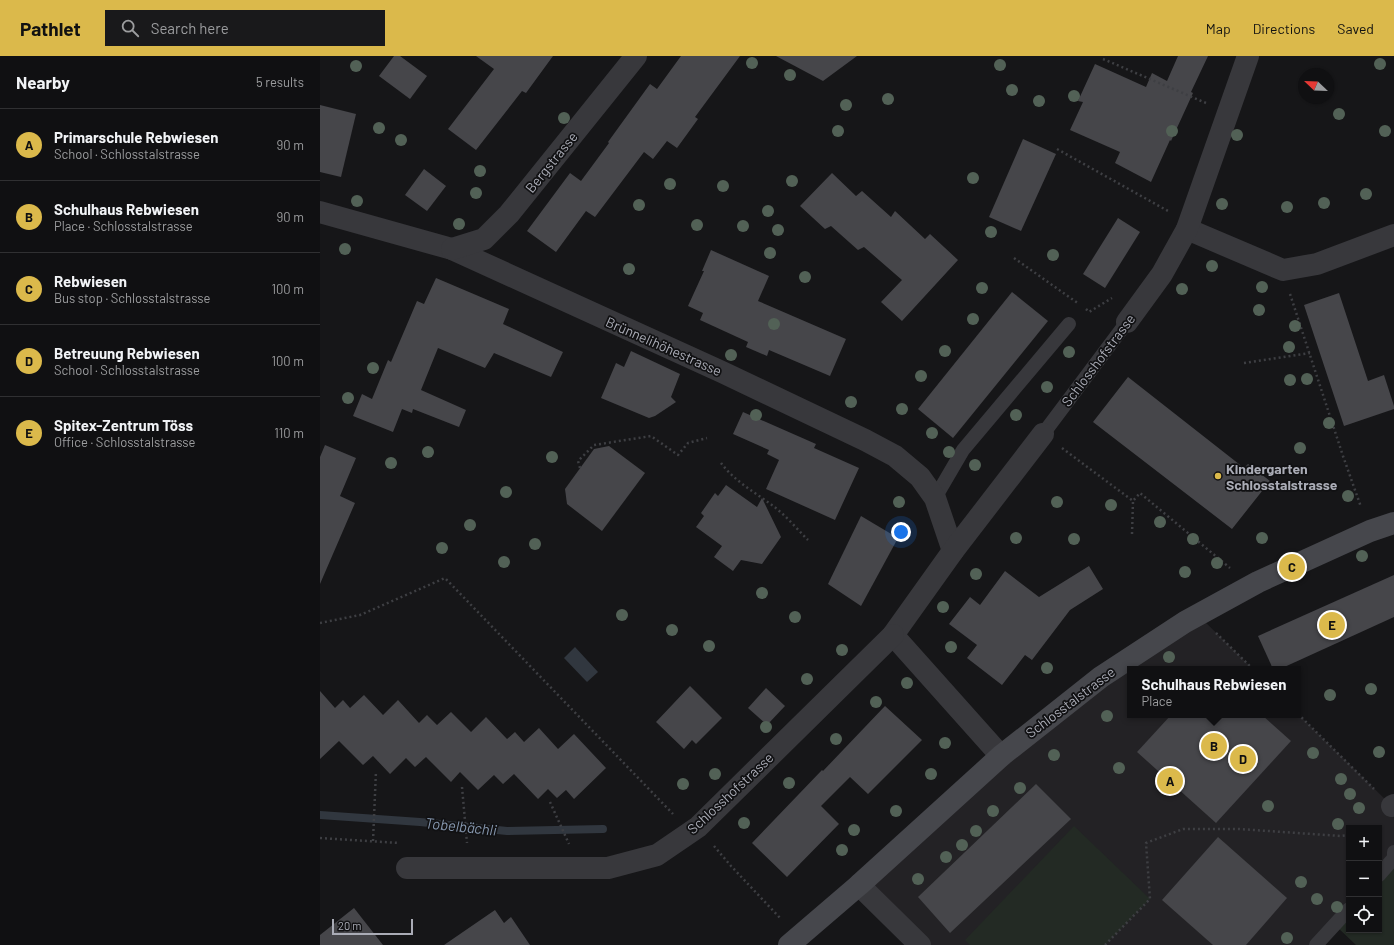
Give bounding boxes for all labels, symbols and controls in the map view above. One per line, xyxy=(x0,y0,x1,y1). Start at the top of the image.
search box xyxy=(105,10,385,46)
text: Pathlet xyxy=(20,17,81,40)
icon: search xyxy=(119,17,141,39)
text: Search here xyxy=(151,19,229,37)
text: Map xyxy=(1206,20,1231,37)
text: Directions xyxy=(1253,20,1315,37)
text: Saved xyxy=(1337,20,1374,37)
north arrow xyxy=(1298,68,1334,104)
text: Nearby xyxy=(16,72,70,92)
text: 5 results xyxy=(256,74,304,90)
text: Primarschule Rebwiesen xyxy=(54,128,218,146)
street label: Bergstrasse xyxy=(521,128,581,196)
text: A xyxy=(25,137,33,153)
text: 90 m xyxy=(277,137,304,153)
text: School · Schlosstalstrasse xyxy=(54,146,200,162)
text: Schulhaus Rebwiesen xyxy=(54,200,199,218)
text: B xyxy=(25,209,33,225)
text: 90 m xyxy=(277,209,304,225)
text: Place · Schlosstalstrasse xyxy=(54,218,193,234)
text: Rebwiesen xyxy=(54,272,127,290)
text: C xyxy=(25,281,33,297)
text: 100 m xyxy=(271,281,304,297)
text: Bus stop · Schlosstalstrasse xyxy=(54,290,210,306)
street label: Schlosshofstrasse xyxy=(1058,310,1138,410)
street label: Brünnelihöhestrasse xyxy=(603,313,725,379)
text: Betreuung Rebwiesen xyxy=(54,344,200,362)
text: D xyxy=(25,353,33,369)
text: 100 m xyxy=(271,353,304,369)
text: School · Schlosstalstrasse xyxy=(54,362,200,378)
text: Spitex-Zentrum Töss xyxy=(54,416,193,434)
text: E xyxy=(25,425,33,441)
text: 110 m xyxy=(274,425,304,441)
text: Office · Schlosstalstrasse xyxy=(54,434,196,450)
place label: Kindergarten Schlosstalstrasse xyxy=(1226,460,1338,493)
marker: Kindergarten Schlosstalstrasse xyxy=(1213,471,1223,481)
your location xyxy=(891,522,911,542)
pin: C xyxy=(1279,552,1305,582)
pin: E xyxy=(1319,610,1345,640)
street label: Schlosstalstrasse xyxy=(1022,663,1118,741)
popup xyxy=(1127,666,1301,718)
text: Schulhaus Rebwiesen xyxy=(1142,675,1286,693)
text: Place xyxy=(1142,693,1173,709)
pin: B xyxy=(1201,731,1227,761)
pin: D xyxy=(1230,744,1256,774)
street label: Schlosshofstrasse xyxy=(683,749,777,837)
pin: A xyxy=(1157,766,1183,796)
water label: Tobelbächli xyxy=(424,813,498,839)
map controls xyxy=(1346,825,1382,933)
button: + xyxy=(1346,825,1382,861)
button: − xyxy=(1346,861,1382,897)
button: locate xyxy=(1346,897,1382,933)
scale bar xyxy=(332,917,413,936)
text: 20 m xyxy=(338,919,361,932)

